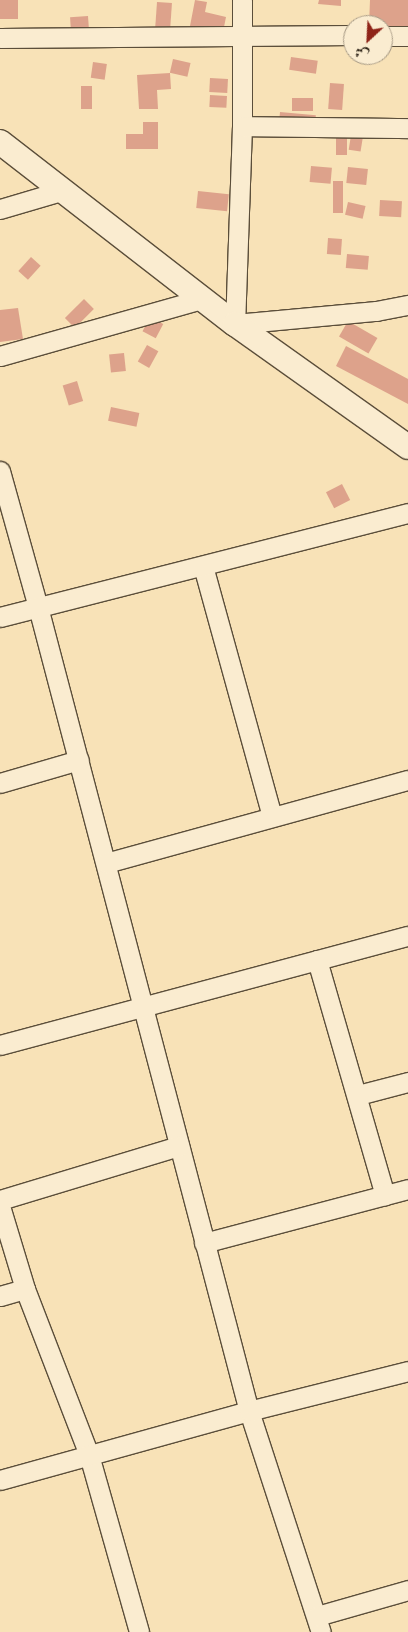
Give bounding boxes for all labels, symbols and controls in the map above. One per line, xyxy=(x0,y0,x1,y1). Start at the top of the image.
north arrow xyxy=(343,15,393,65)
text: ش xyxy=(352,42,372,64)

